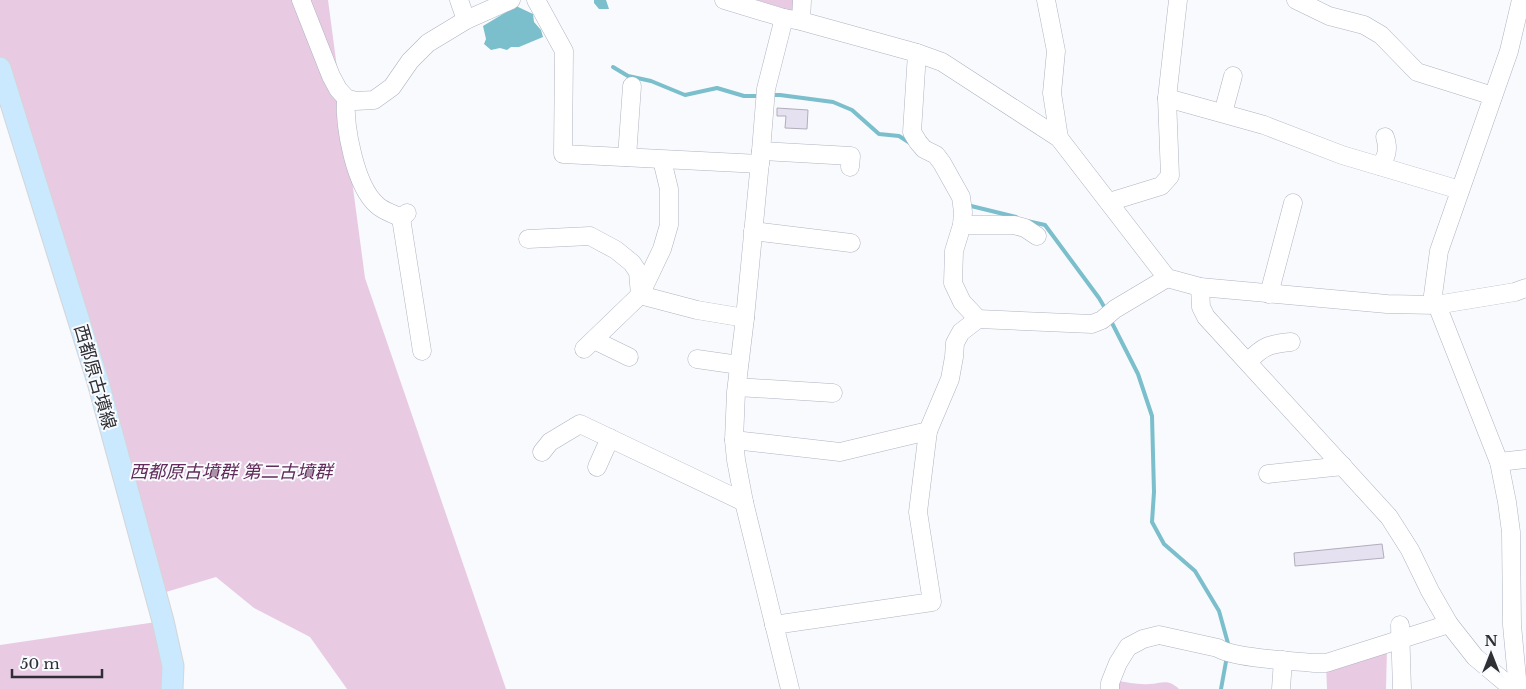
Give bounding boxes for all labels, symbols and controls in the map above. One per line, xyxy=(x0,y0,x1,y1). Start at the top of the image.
street label: 西都原古墳線 xyxy=(70,322,120,432)
park label: 西都原古墳群 第二古墳群 xyxy=(130,461,335,483)
north arrow xyxy=(1466,629,1516,679)
text: N xyxy=(1484,632,1498,650)
scale bar xyxy=(12,646,102,678)
text: 50 m xyxy=(20,654,60,673)

